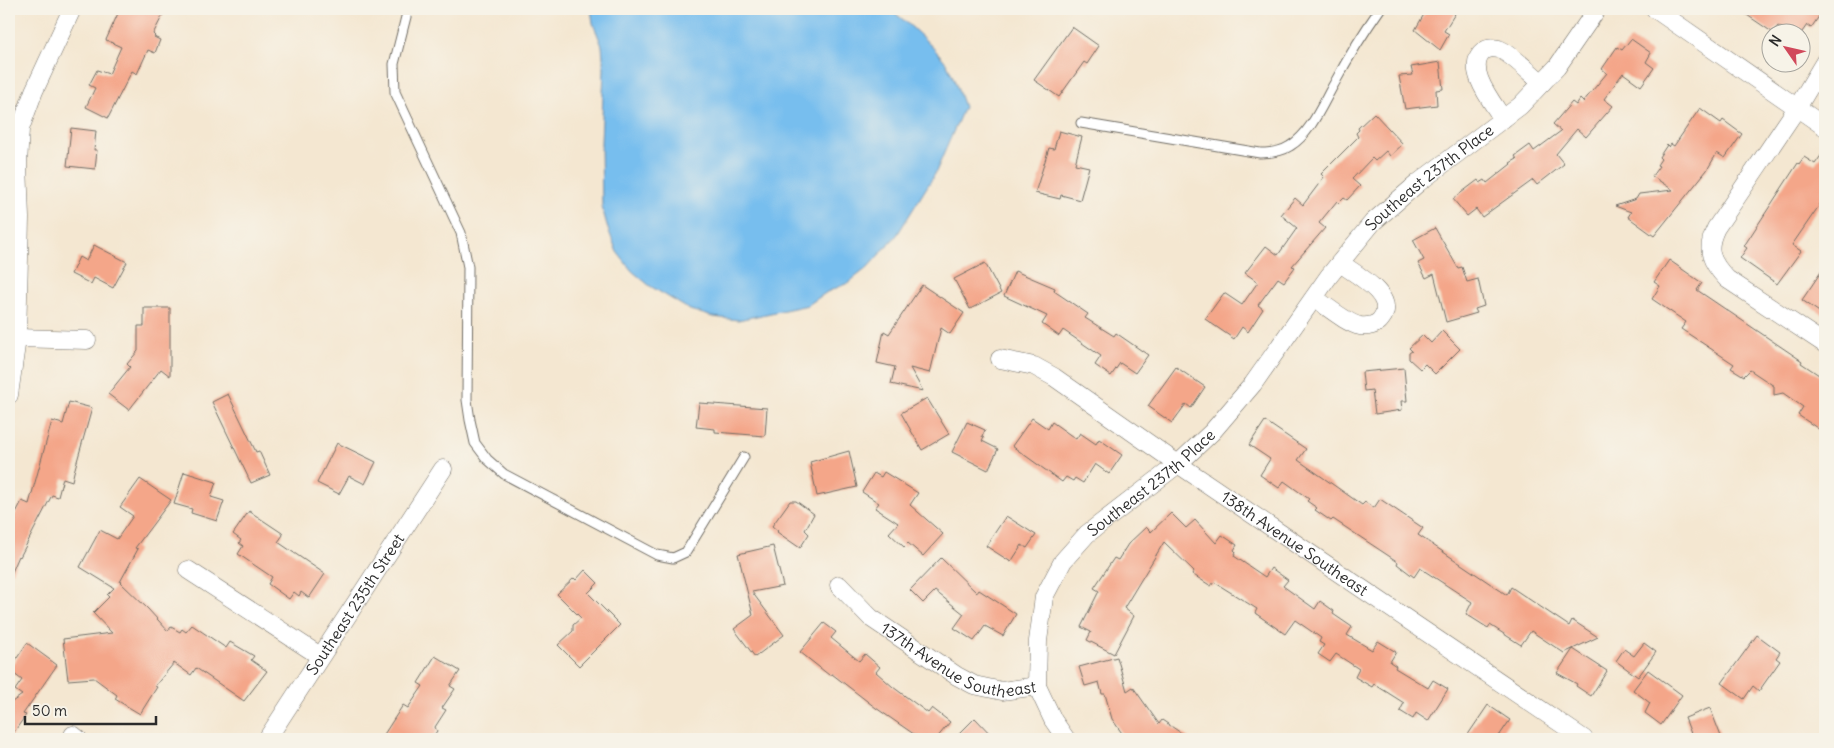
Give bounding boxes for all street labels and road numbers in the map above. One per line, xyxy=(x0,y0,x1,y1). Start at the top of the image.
street label: Southeast 237th Place xyxy=(1360,120,1497,234)
street label: Southeast 237th Place xyxy=(1083,425,1219,540)
street label: 138th Avenue Southeast xyxy=(1218,486,1372,600)
street label: Southeast 235th Street xyxy=(302,529,409,678)
street label: 137th Avenue Southeast xyxy=(877,618,1038,702)

